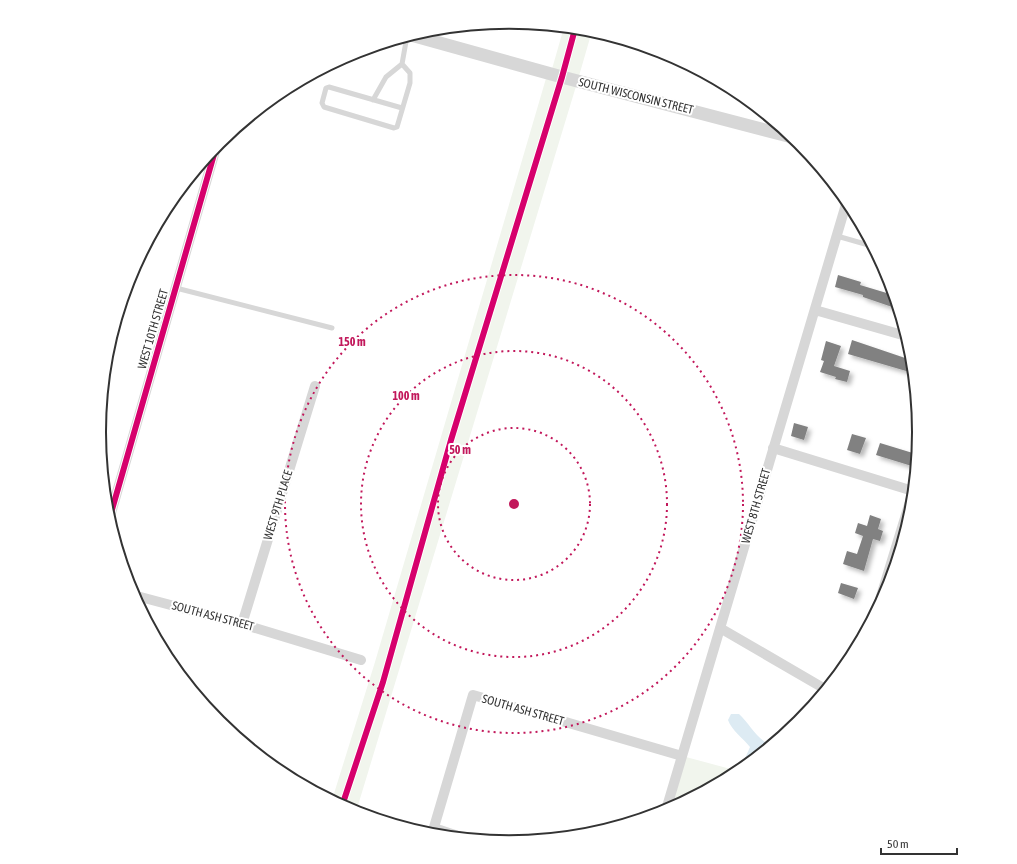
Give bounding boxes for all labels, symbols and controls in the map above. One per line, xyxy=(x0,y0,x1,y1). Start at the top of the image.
street label: SOUTH WISCONSIN STREET xyxy=(577,75,695,117)
street label: WEST 10TH STREET xyxy=(135,287,171,371)
text: 150 m xyxy=(338,335,366,349)
text: 100 m xyxy=(392,389,420,403)
text: 50 m xyxy=(449,443,471,457)
street label: WEST 8TH STREET xyxy=(739,466,774,545)
street label: WEST 9TH PLACE xyxy=(261,468,295,542)
centre of rings xyxy=(507,497,521,511)
street label: SOUTH ASH STREET xyxy=(170,598,256,634)
street label: SOUTH ASH STREET xyxy=(481,692,566,729)
scale bar xyxy=(881,830,957,856)
text: 50 m xyxy=(887,837,909,851)

